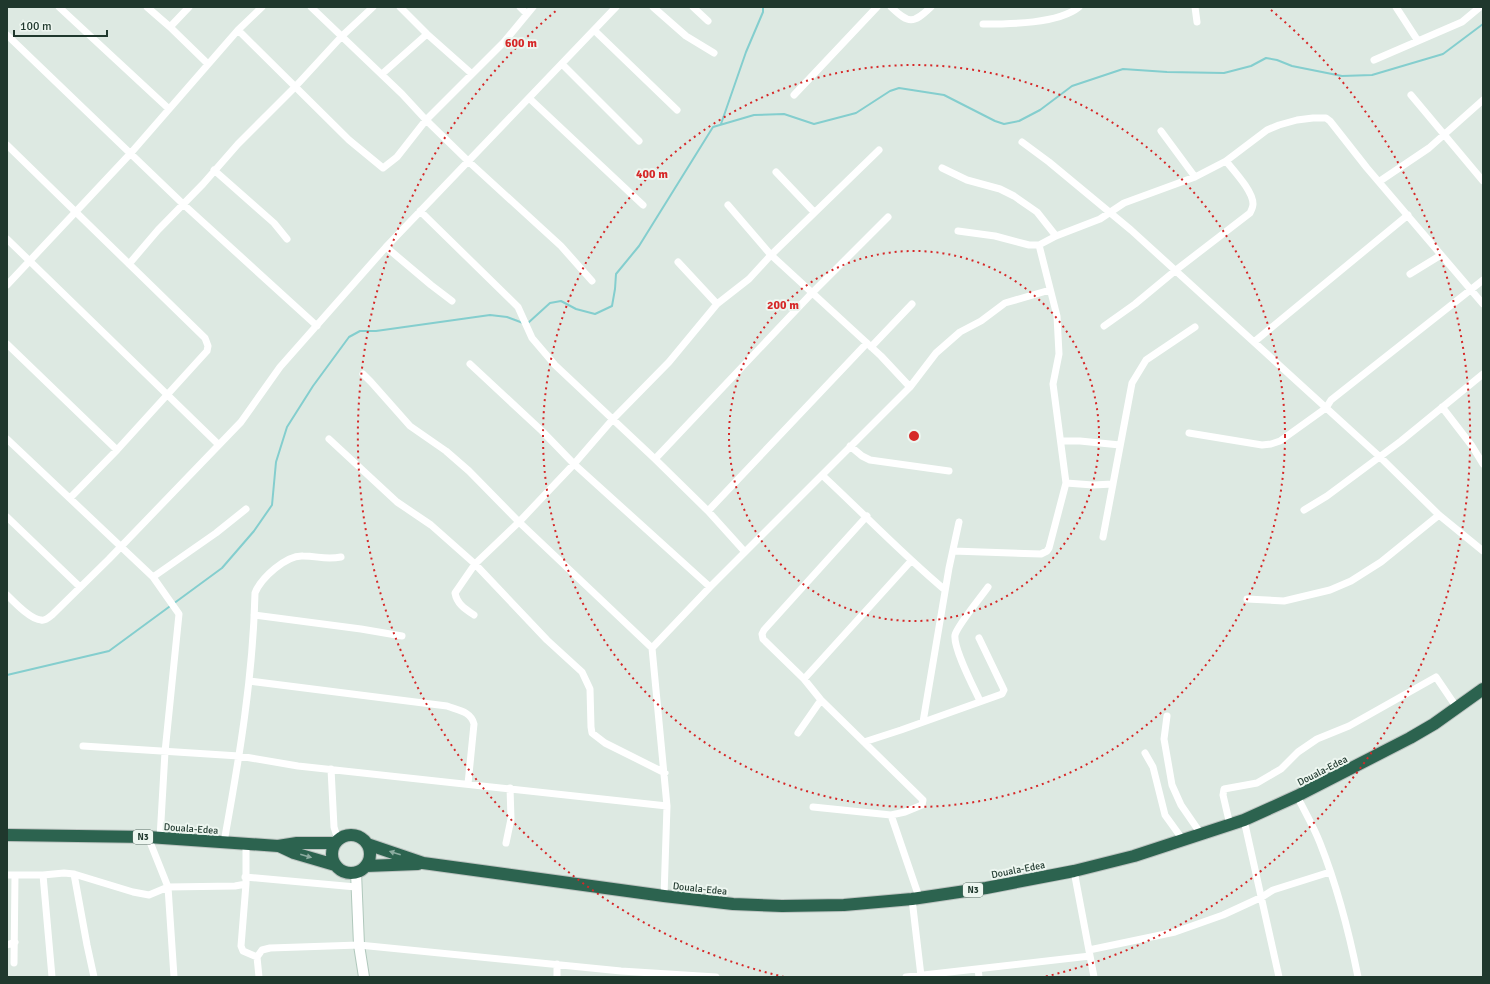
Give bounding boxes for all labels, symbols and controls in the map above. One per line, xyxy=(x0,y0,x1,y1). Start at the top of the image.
scale bar xyxy=(14,12,107,38)
text: 100 m xyxy=(20,19,52,34)
text: 600 m xyxy=(505,36,537,51)
text: 400 m xyxy=(636,167,668,182)
text: 200 m xyxy=(767,298,799,313)
centre of rings xyxy=(907,429,921,443)
street label: Douala-Edea xyxy=(1295,753,1350,789)
street label: Douala-Edea xyxy=(163,821,219,837)
road number: N3 xyxy=(133,830,153,844)
one-way arrow xyxy=(389,850,401,856)
one-way arrow xyxy=(300,853,312,859)
street label: Douala-Edea xyxy=(990,859,1046,881)
street label: Douala-Edea xyxy=(672,880,728,898)
road number: N3 xyxy=(963,883,983,897)

